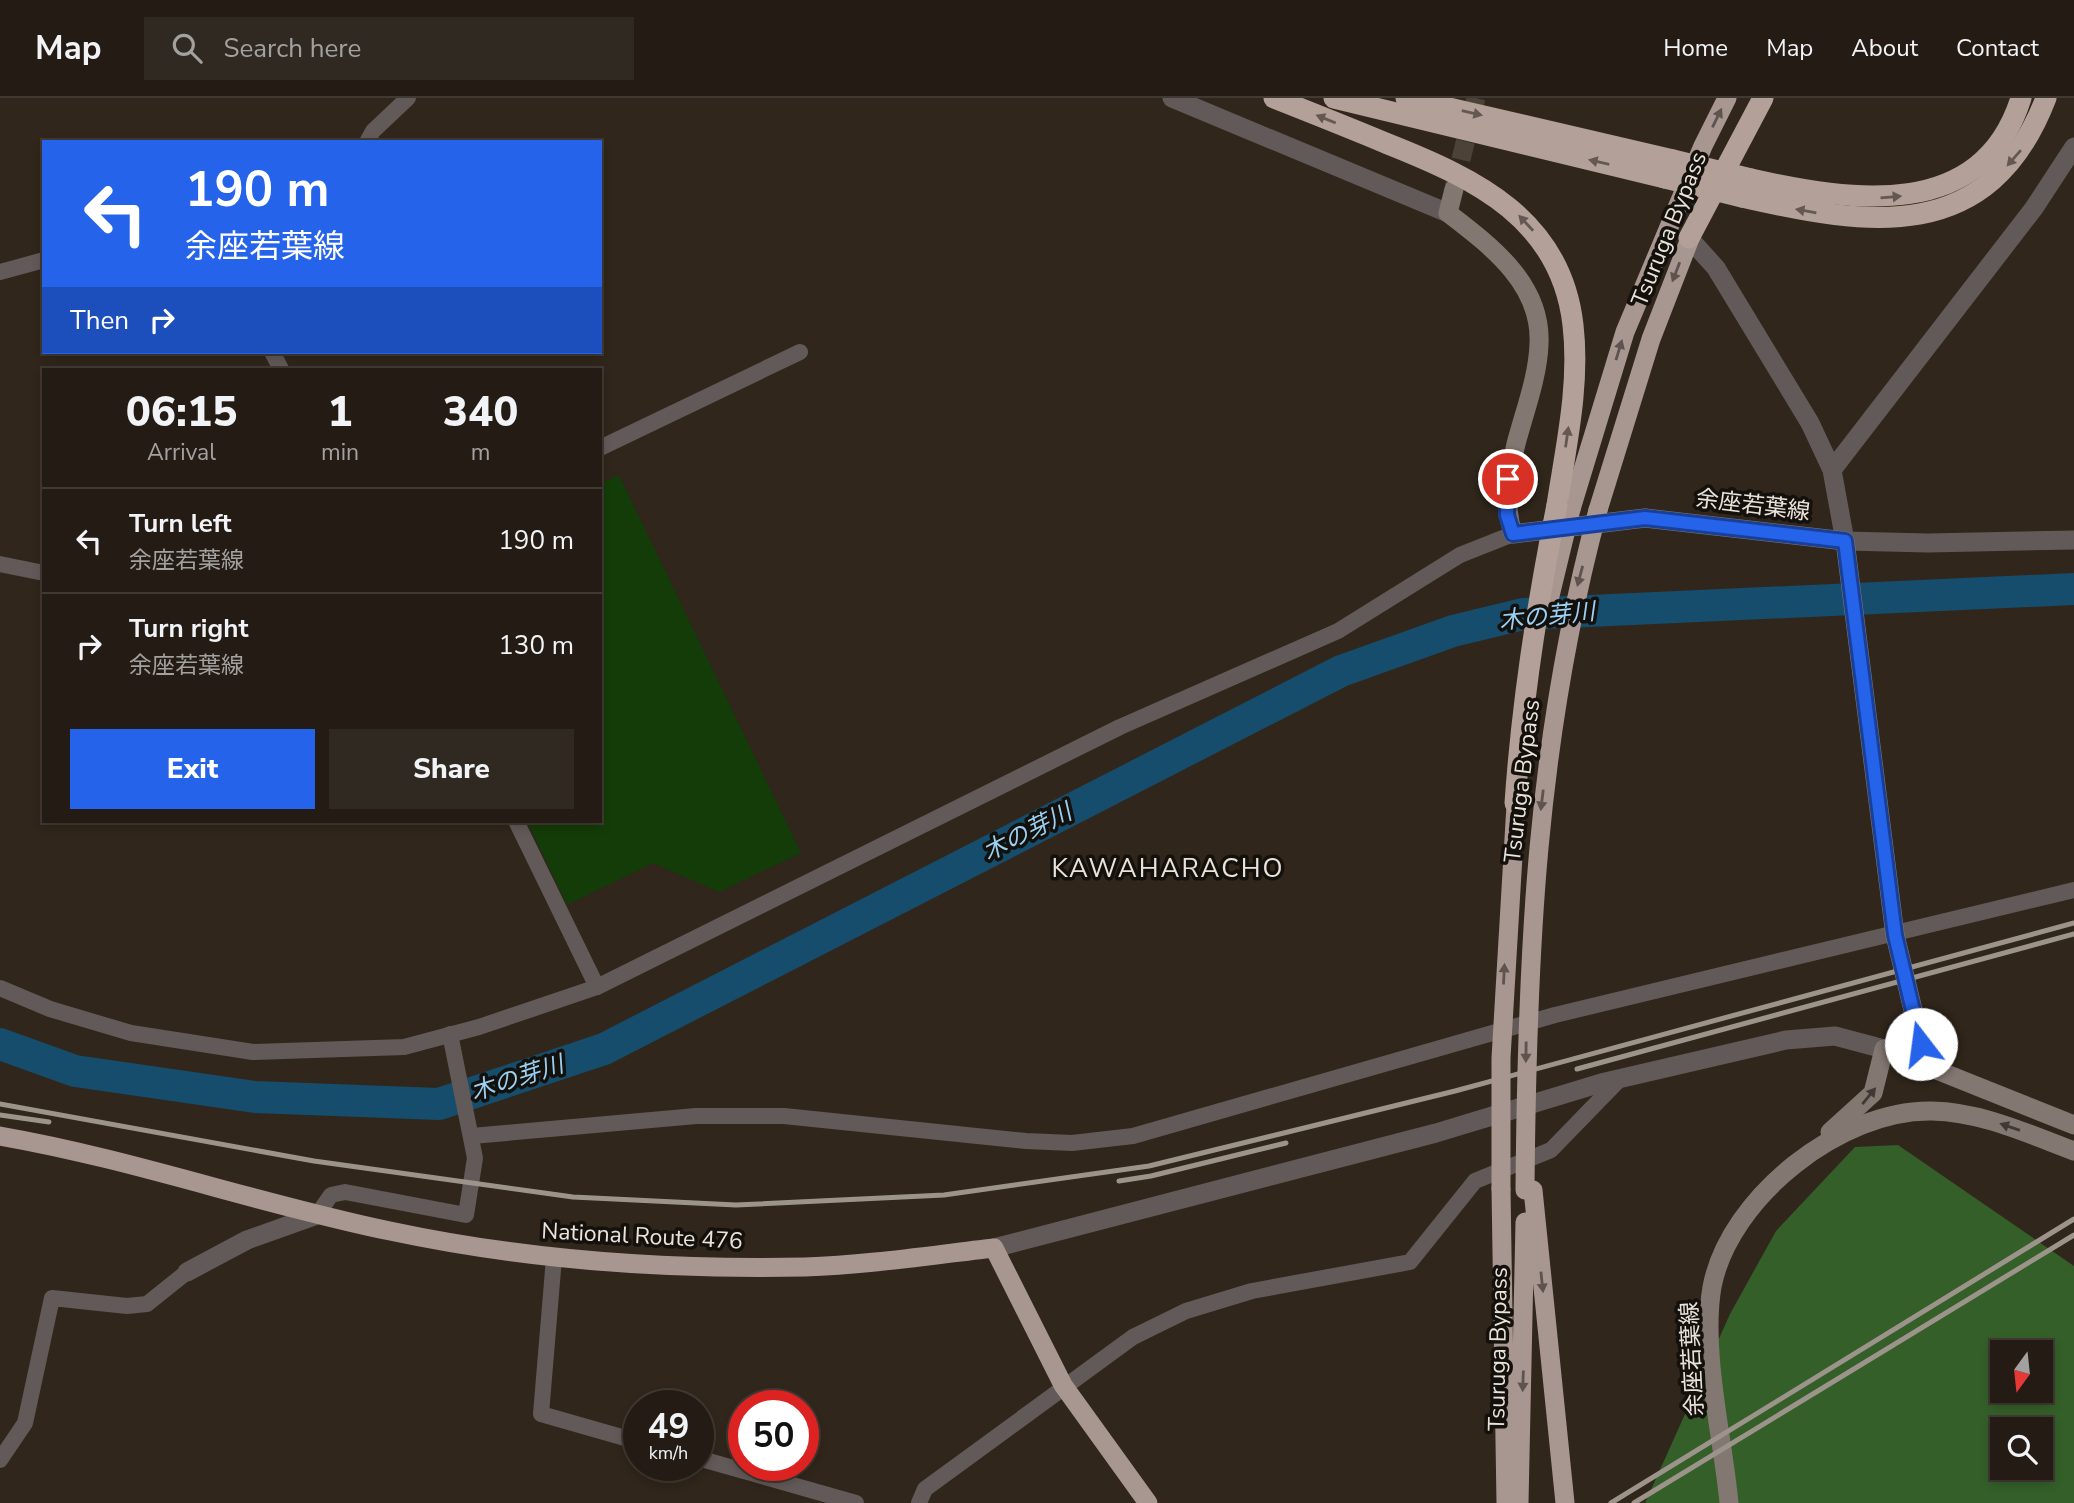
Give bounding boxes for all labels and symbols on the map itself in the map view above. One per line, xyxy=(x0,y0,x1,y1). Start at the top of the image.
one-way arrow xyxy=(1461,108,1483,119)
one-way arrow xyxy=(1711,108,1722,128)
one-way arrow xyxy=(1315,113,1336,124)
street label: Tsuruga Bypass xyxy=(1624,147,1714,311)
one-way arrow xyxy=(2006,149,2022,167)
one-way arrow xyxy=(1588,157,1610,168)
one-way arrow xyxy=(1880,191,1902,202)
one-way arrow xyxy=(1795,205,1817,216)
one-way arrow xyxy=(1518,215,1534,232)
one-way arrow xyxy=(1670,262,1681,283)
one-way arrow xyxy=(1614,340,1625,361)
one-way arrow xyxy=(1562,426,1573,448)
pin xyxy=(1478,449,1538,509)
street label: 余座若葉線 xyxy=(1694,483,1812,527)
one-way arrow xyxy=(1575,566,1585,587)
water label: 木の芽川 xyxy=(1498,595,1599,637)
street label: Tsuruga Bypass xyxy=(1497,698,1547,864)
one-way arrow xyxy=(1536,789,1547,811)
water label: 木の芽川 xyxy=(977,795,1080,868)
district label: KAWAHARACHO xyxy=(1052,851,1284,886)
one-way arrow xyxy=(1499,963,1510,985)
position arrow xyxy=(1884,1007,1958,1081)
one-way arrow xyxy=(1520,1041,1531,1063)
water label: 木の芽川 xyxy=(466,1047,570,1108)
one-way arrow xyxy=(1861,1088,1876,1105)
one-way arrow xyxy=(1999,1121,2020,1132)
street label: National Route 476 xyxy=(540,1215,744,1257)
street label: Tsuruga Bypass xyxy=(1481,1267,1515,1431)
one-way arrow xyxy=(1537,1272,1548,1294)
street label: 余座若葉線 xyxy=(1674,1301,1710,1417)
north arrow xyxy=(1990,1340,2053,1404)
one-way arrow xyxy=(1517,1370,1529,1392)
speed limit sign: 50 xyxy=(728,1390,819,1481)

